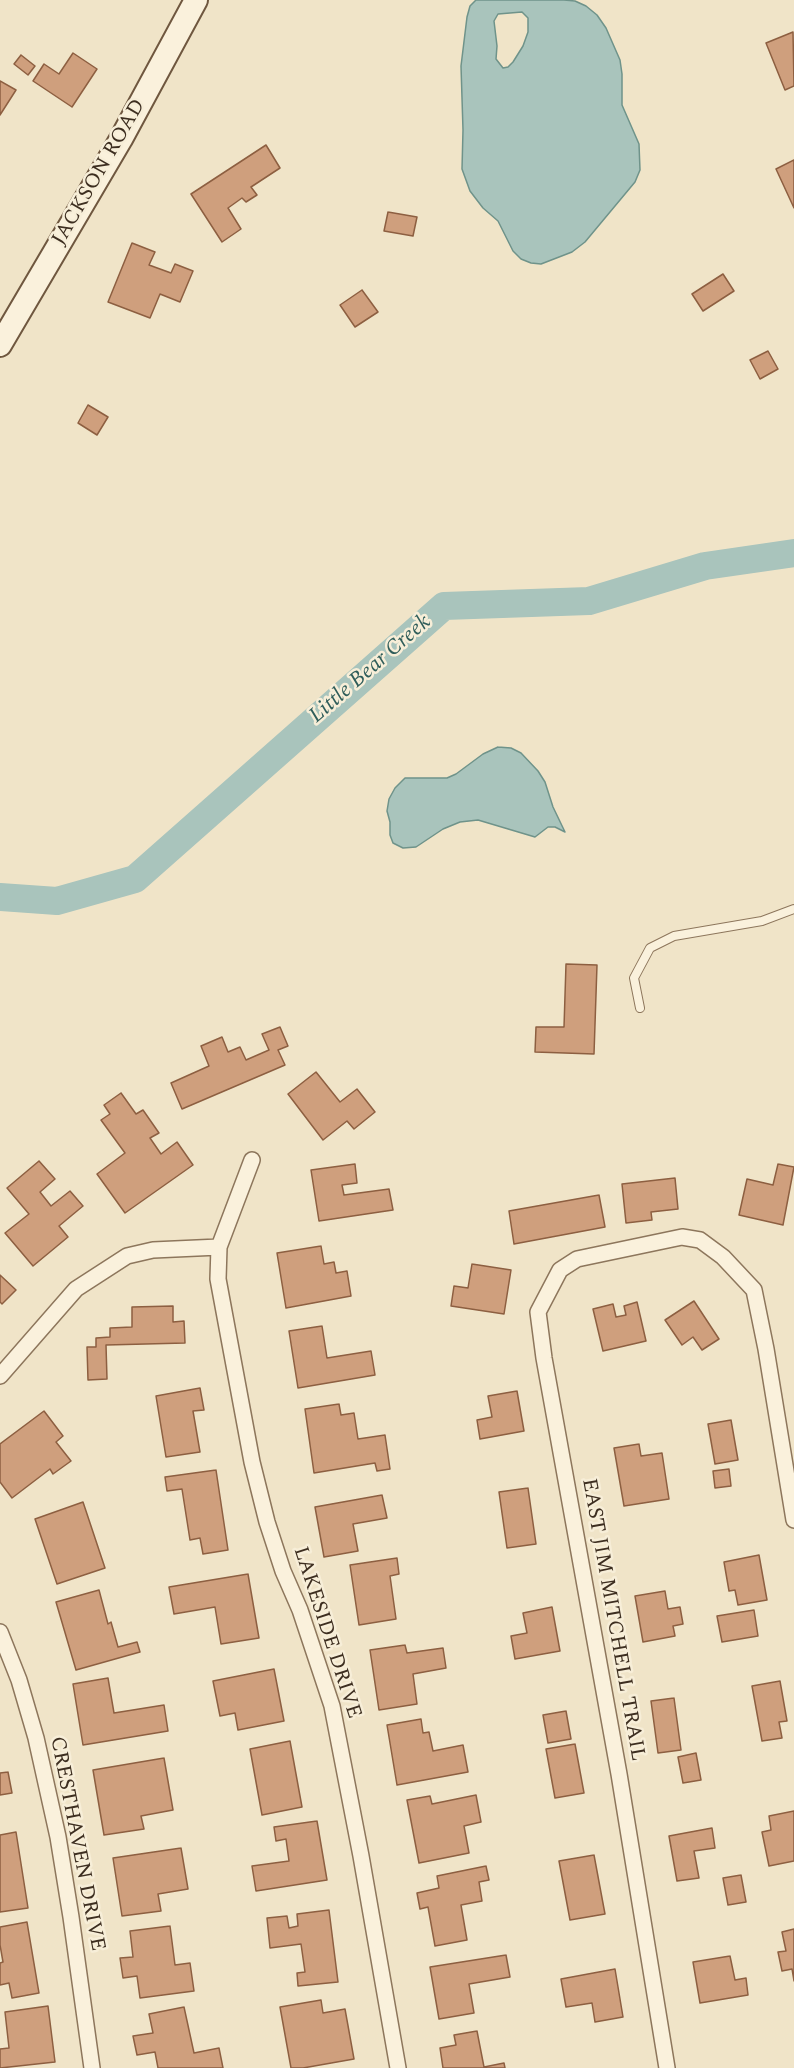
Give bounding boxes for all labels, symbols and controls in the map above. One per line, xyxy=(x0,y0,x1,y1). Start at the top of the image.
street label: JACKSON ROAD xyxy=(48,95,152,251)
water label: Little Bear Creek xyxy=(305,610,437,730)
street label: EAST JIM MITCHELL TRAIL xyxy=(575,1477,649,1763)
street label: LAKESIDE DRIVE xyxy=(286,1544,366,1722)
street label: CRESTHAVEN DRIVE xyxy=(43,1735,109,1953)

